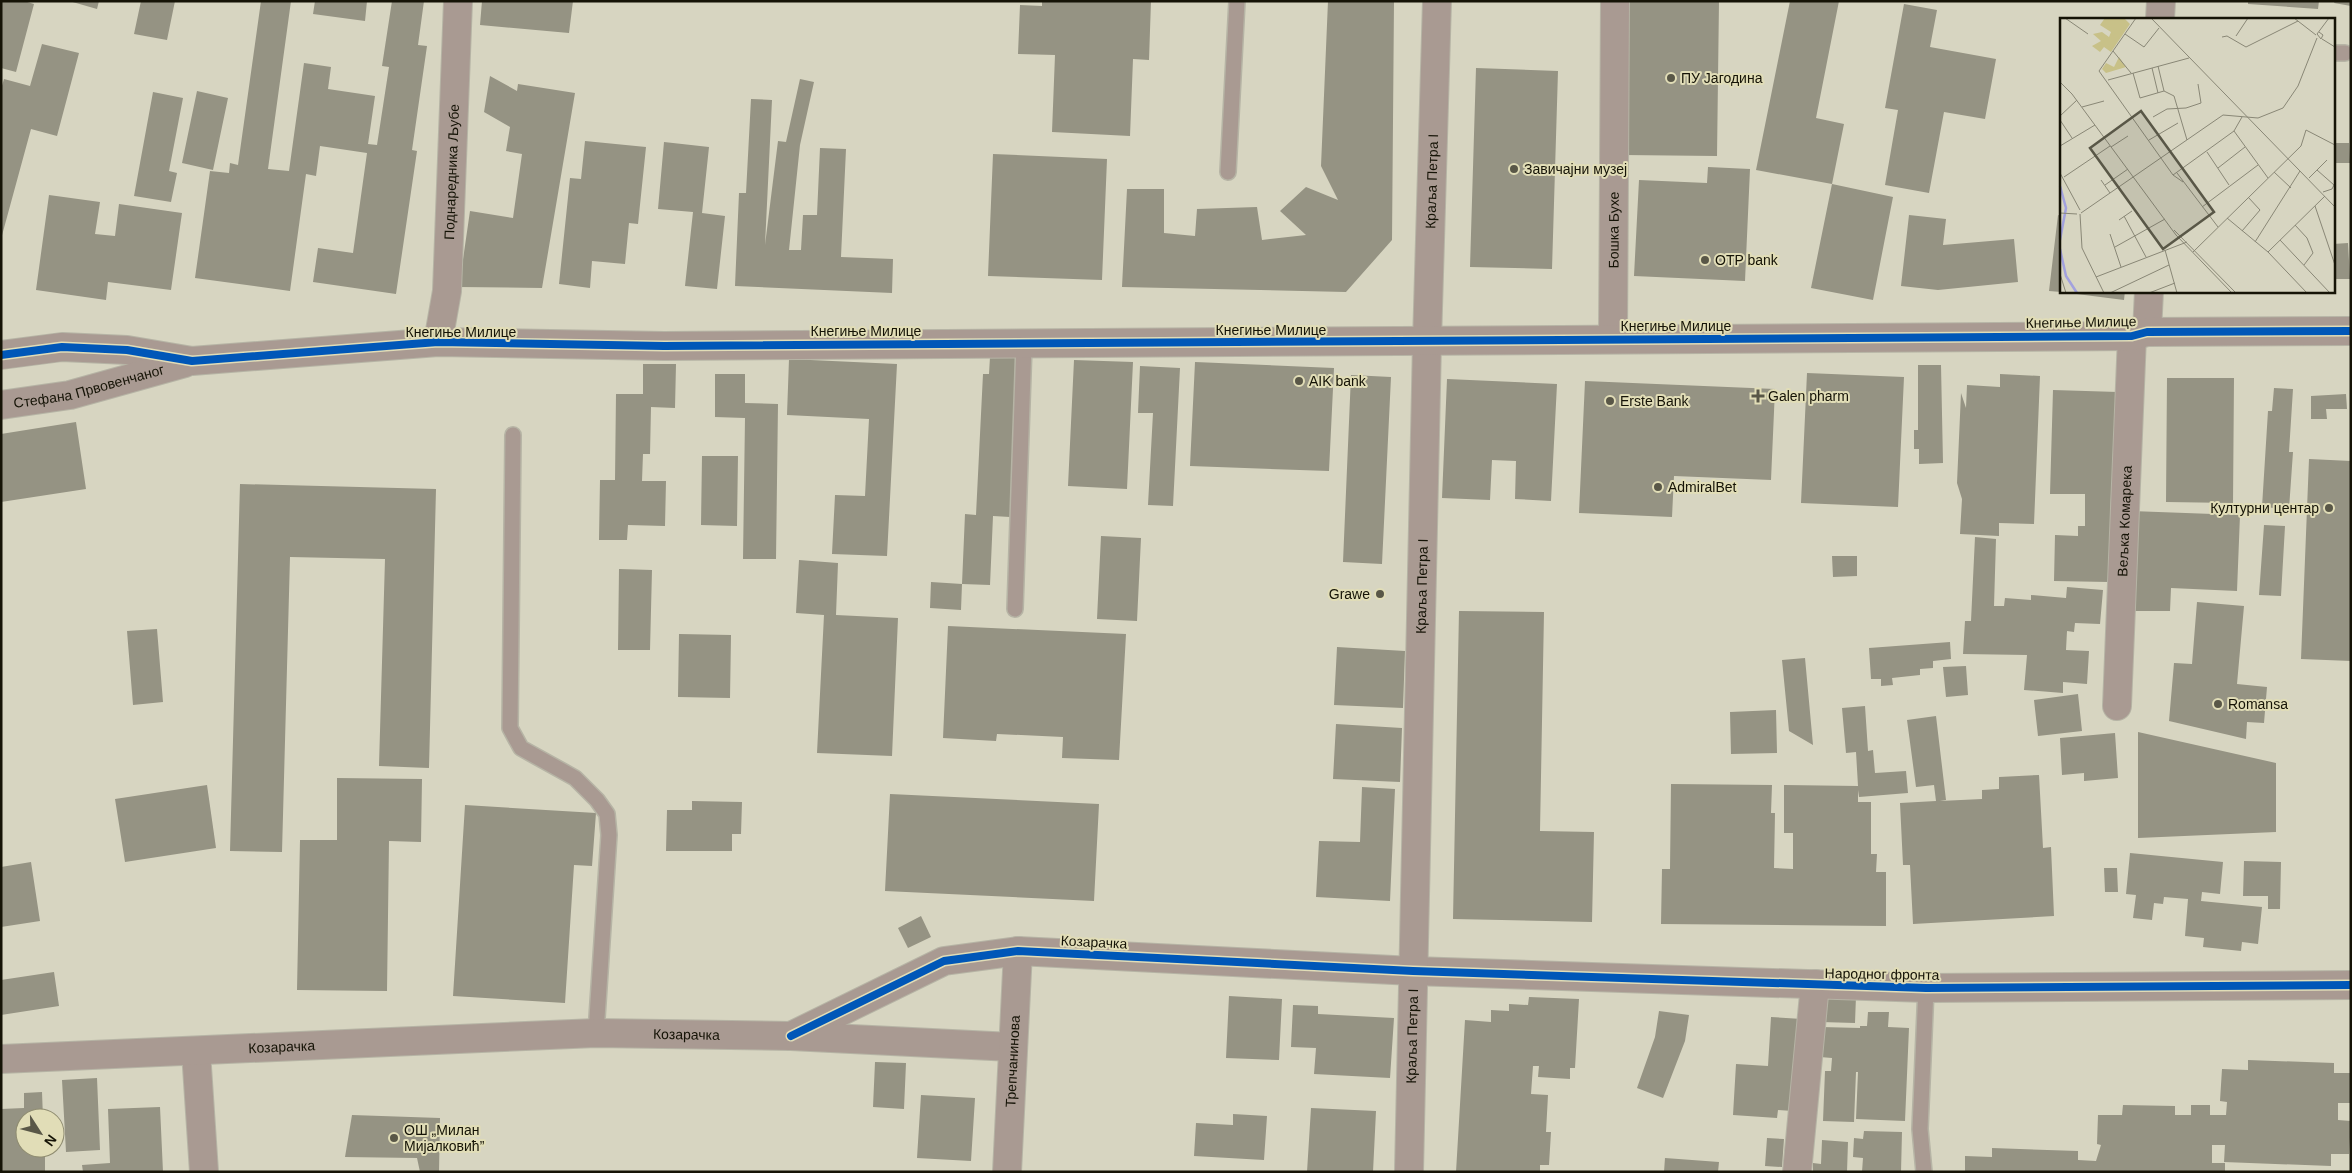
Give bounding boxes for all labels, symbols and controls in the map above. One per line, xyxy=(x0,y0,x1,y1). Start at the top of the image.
inset map xyxy=(2060,18,2334,292)
place label: ПУ Јагодина xyxy=(1681,70,1763,86)
marker: ПУ Јагодина xyxy=(1665,72,1677,84)
street label: Поднаредника Љубе xyxy=(441,103,462,240)
street label: Краља Петра I xyxy=(1422,133,1441,229)
place label: Завичајни музеј xyxy=(1524,161,1627,177)
marker: Завичајни музеј xyxy=(1508,163,1520,175)
street label: Бошка Бухе xyxy=(1605,191,1622,268)
place label: OTP bank xyxy=(1715,252,1779,268)
marker: OTP bank xyxy=(1699,254,1711,266)
street label: Кнегиње Милице xyxy=(2025,313,2137,331)
street label: Кнегиње Милице xyxy=(1621,318,1732,334)
street label: Кнегиње Милице xyxy=(1216,322,1327,338)
street label: Кнегиње Милице xyxy=(811,323,922,339)
street label: Кнегиње Милице xyxy=(406,324,517,340)
street label: Стефана Првовенчаног xyxy=(13,361,166,411)
place label: AIK bank xyxy=(1309,373,1367,389)
marker: AIK bank xyxy=(1293,375,1305,387)
place label: Galen pharm xyxy=(1768,388,1849,404)
marker: Galen pharm xyxy=(1752,390,1764,402)
place label: Erste Bank xyxy=(1620,393,1689,409)
marker: Erste Bank xyxy=(1604,395,1616,407)
street label: Вељка Комарека xyxy=(2114,465,2135,577)
place label: AdmiralBet xyxy=(1668,479,1737,495)
marker: AdmiralBet xyxy=(1652,481,1664,493)
place label: Културни центар xyxy=(2210,500,2319,516)
marker: Културни центар xyxy=(2323,502,2335,514)
street label: Краља Петра I xyxy=(1413,538,1431,634)
place label: Grawe xyxy=(1329,586,1370,602)
marker: Grawe xyxy=(1374,588,1386,600)
place label: Romansa xyxy=(2228,696,2288,712)
marker: Romansa xyxy=(2212,698,2224,710)
street label: Козарачка xyxy=(1060,932,1128,952)
street label: Народног фронта xyxy=(1825,965,1940,983)
street label: Краља Петра I xyxy=(1403,988,1421,1084)
street label: Трепчанинова xyxy=(1002,1014,1023,1108)
street label: Козарачка xyxy=(653,1026,720,1043)
street label: Козарачка xyxy=(248,1037,316,1056)
north arrow xyxy=(15,1108,65,1158)
place label: ОШ „Милан Мијалковић” xyxy=(404,1122,485,1154)
text: N xyxy=(41,1132,60,1149)
marker: ОШ „Милан Мијалковић” xyxy=(388,1132,400,1144)

